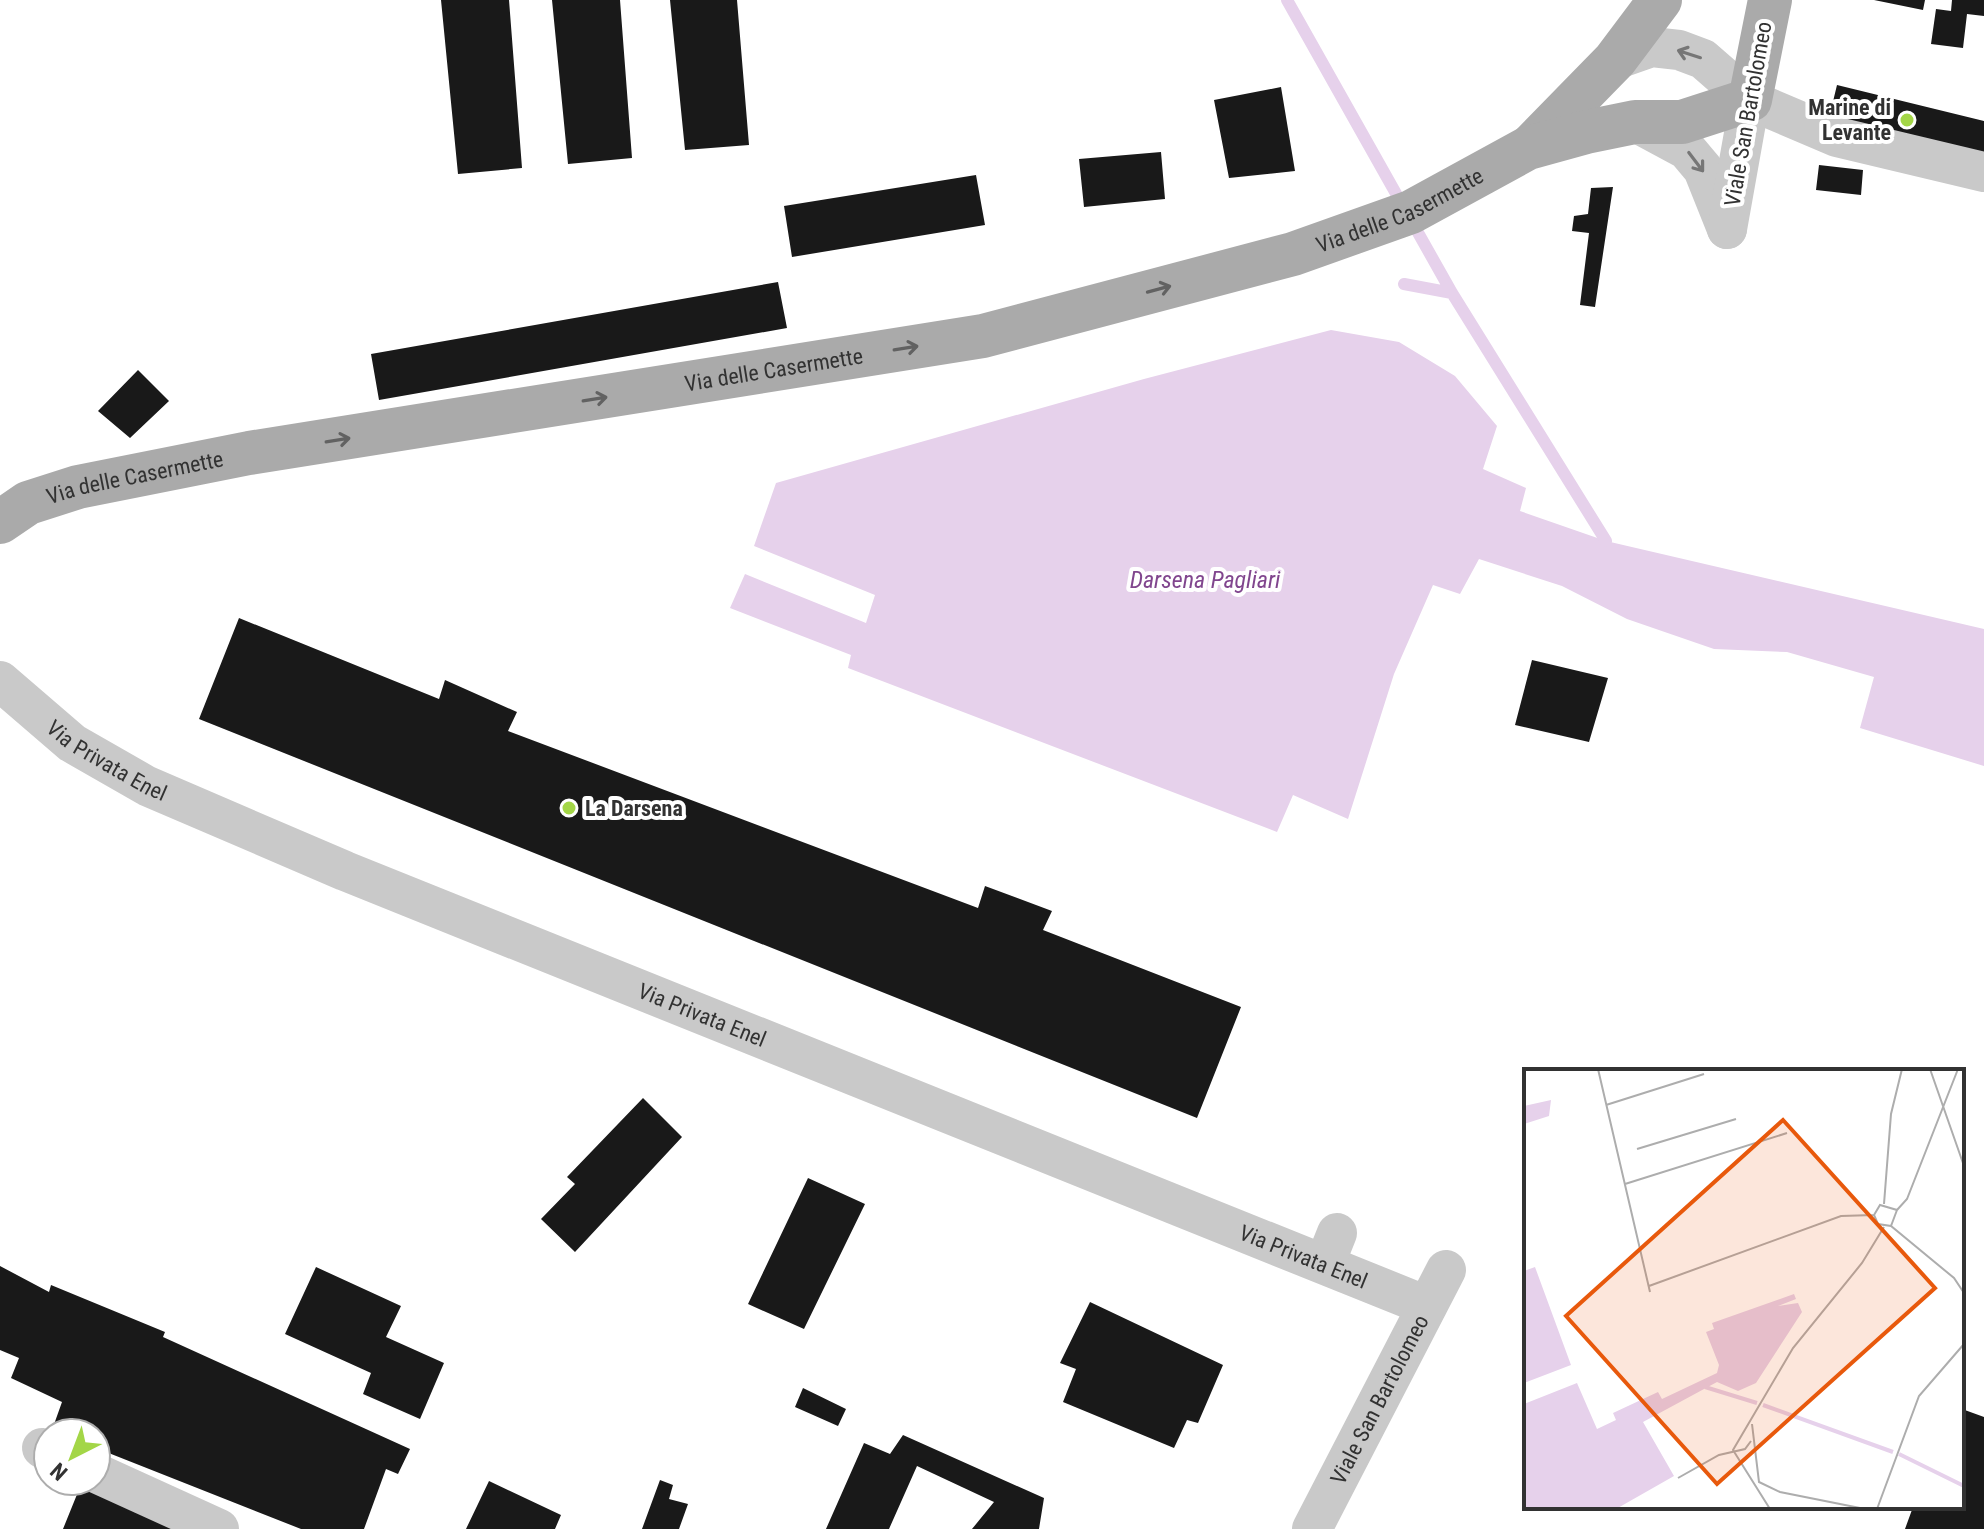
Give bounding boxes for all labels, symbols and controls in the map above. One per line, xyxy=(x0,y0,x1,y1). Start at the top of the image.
street label: Viale San Bartolomeo xyxy=(1719,20,1777,208)
one-way arrow xyxy=(1677,45,1702,60)
place label: Marine di Levante xyxy=(1808,95,1891,145)
marker: Marine di Levante xyxy=(1898,111,1916,129)
one-way arrow xyxy=(1687,151,1704,172)
street label: Via delle Casermette xyxy=(1313,163,1487,257)
one-way arrow xyxy=(1146,280,1172,295)
one-way arrow xyxy=(893,340,919,355)
street label: Via delle Casermette xyxy=(683,343,865,396)
one-way arrow xyxy=(581,390,607,405)
one-way arrow xyxy=(325,432,350,447)
street label: Via delle Casermette xyxy=(43,446,225,509)
water label: Darsena Pagliari xyxy=(1130,566,1281,594)
street label: Via Privata Enel xyxy=(42,715,171,806)
place label: La Darsena xyxy=(585,796,683,821)
marker: La Darsena xyxy=(560,799,578,817)
street label: Via Privata Enel xyxy=(635,978,770,1052)
inset map xyxy=(1524,1069,1964,1509)
street label: Via Privata Enel xyxy=(1236,1219,1371,1293)
street label: Viale San Bartolomeo xyxy=(1325,1310,1433,1488)
north arrow xyxy=(32,1417,112,1497)
text: N xyxy=(46,1458,72,1485)

